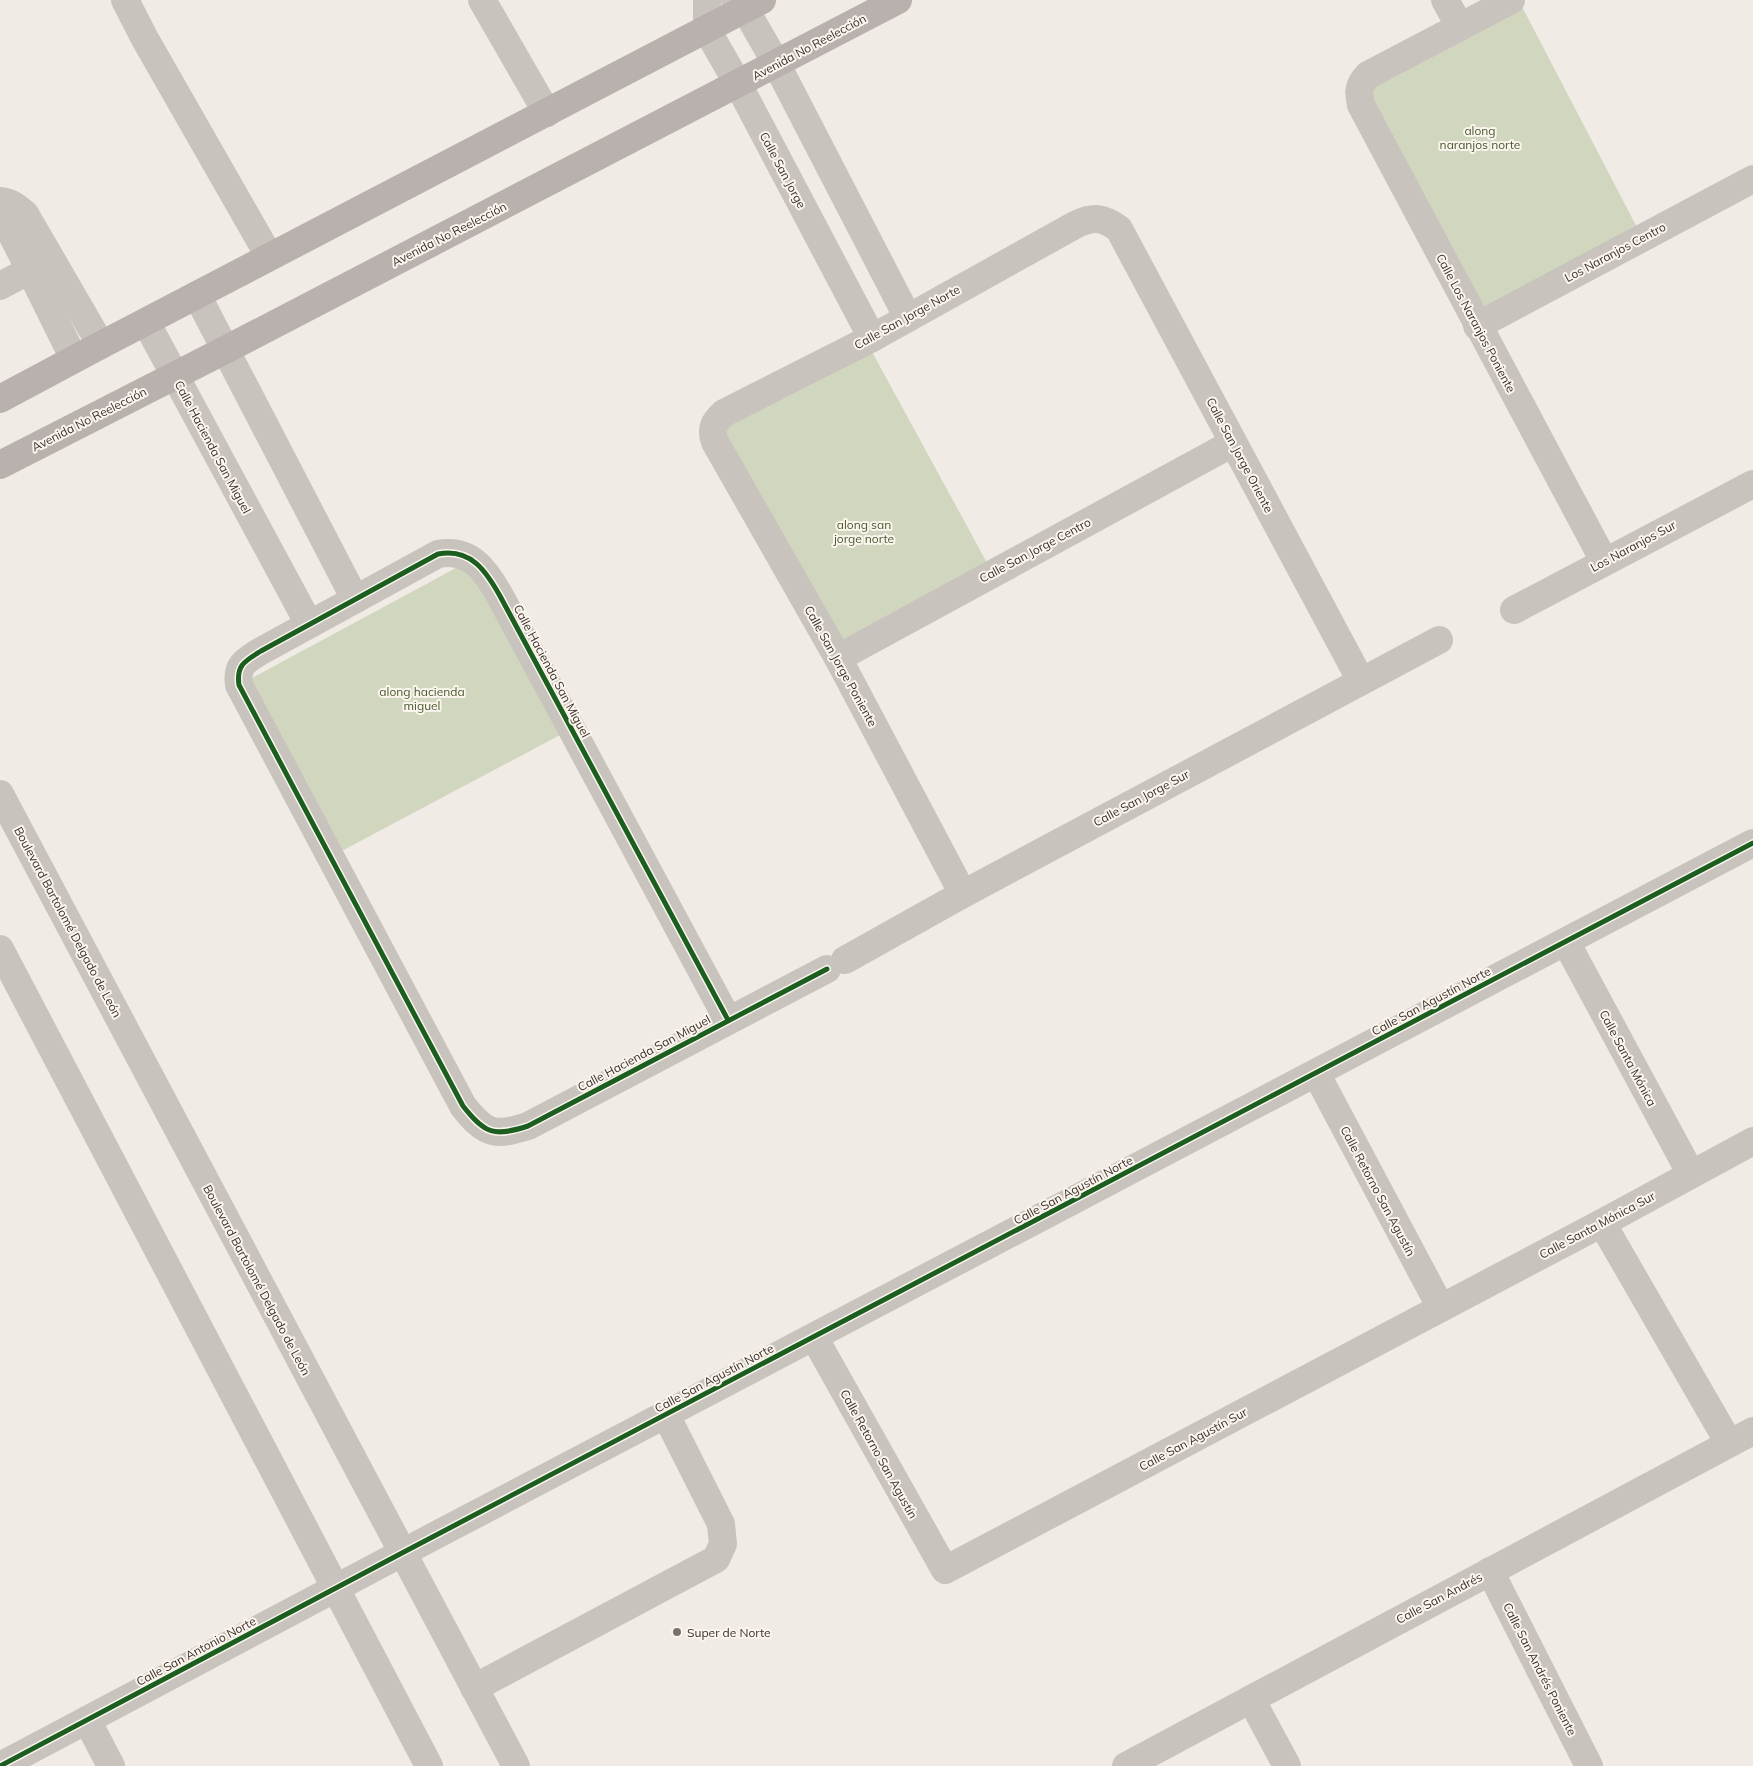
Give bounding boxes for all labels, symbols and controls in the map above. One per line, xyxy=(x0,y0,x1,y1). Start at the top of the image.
street label: Avenida No Reelección xyxy=(750,11,868,83)
park label: along naranjos norte xyxy=(1440,123,1520,152)
street label: Calle San Jorge xyxy=(757,129,809,211)
street label: Avenida No Reelección xyxy=(389,199,509,269)
street label: Los Naranjos Centro xyxy=(1562,219,1668,285)
street label: Calle Los Naranjos Poniente xyxy=(1433,251,1519,395)
street label: Calle San Jorge Norte xyxy=(852,282,962,352)
street label: Calle Hacienda San Miguel xyxy=(172,378,254,516)
street label: Avenida No Reelección xyxy=(29,384,149,454)
street label: Calle San Jorge Oriente xyxy=(1203,395,1277,515)
street label: Calle San Jorge Centro xyxy=(977,514,1093,586)
park label: along san jorge norte xyxy=(833,517,894,546)
street label: Los Naranjos Sur xyxy=(1588,517,1679,575)
street label: Calle Hacienda San Miguel xyxy=(511,602,593,740)
street label: Calle San Jorge Poniente xyxy=(801,603,881,729)
park label: along hacienda miguel xyxy=(379,684,465,713)
street label: Calle San Jorge Sur xyxy=(1091,766,1192,830)
street label: Boulevard Bartolomé Delgado de León xyxy=(11,824,125,1020)
street label: Calle San Agustín Norte xyxy=(1369,963,1493,1039)
street label: Calle Santa Mónica xyxy=(1596,1007,1660,1109)
street label: Calle Hacienda San Miguel xyxy=(575,1012,713,1094)
street label: Calle Retorno San Agustín xyxy=(1337,1123,1419,1259)
street label: Calle San Agustín Norte xyxy=(1011,1152,1135,1228)
street label: Boulevard Bartolomé Delgado de León xyxy=(200,1182,314,1378)
street label: Calle Santa Mónica Sur xyxy=(1537,1188,1658,1262)
street label: Calle San Agustín Norte xyxy=(652,1340,776,1416)
street label: Calle Retorno San Agustín xyxy=(837,1387,921,1521)
street label: Calle San Agustín Sur xyxy=(1136,1404,1250,1474)
street label: Calle San Andrés xyxy=(1393,1569,1485,1627)
street label: Calle San Andrés Poniente xyxy=(1500,1600,1580,1738)
street label: Calle San Antonio Norte xyxy=(134,1613,258,1689)
place label: Super de Norte xyxy=(687,1625,771,1640)
marker: Super de Norte xyxy=(671,1626,683,1638)

